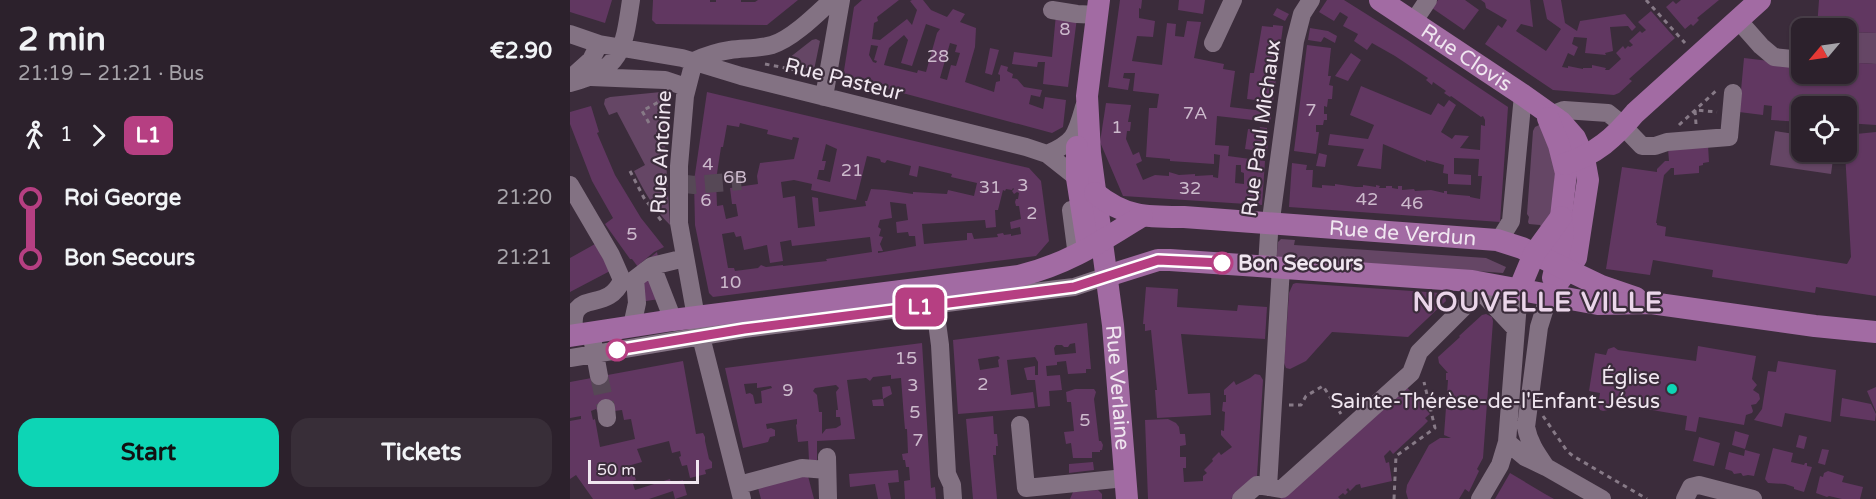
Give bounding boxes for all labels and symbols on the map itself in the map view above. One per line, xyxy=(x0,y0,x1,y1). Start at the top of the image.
house number: 8 xyxy=(1059,18,1071,40)
north arrow xyxy=(1791,18,1857,84)
street label: Rue Clovis xyxy=(1416,19,1517,97)
street label: Rue Paul Michaux xyxy=(1237,38,1286,218)
house number: 28 xyxy=(927,45,949,67)
street label: Rue Pasteur xyxy=(782,53,906,106)
street label: Rue Antoine xyxy=(646,89,677,214)
house number: 7 xyxy=(1305,99,1317,121)
house number: 7A xyxy=(1183,102,1207,124)
house number: 1 xyxy=(1111,116,1123,138)
house number: 4 xyxy=(702,153,714,175)
house number: 21 xyxy=(841,159,863,181)
house number: 6B xyxy=(723,166,747,188)
house number: 3 xyxy=(1017,174,1029,196)
house number: 31 xyxy=(979,176,1001,198)
house number: 32 xyxy=(1179,177,1201,199)
house number: 42 xyxy=(1356,188,1378,210)
house number: 6 xyxy=(700,189,712,211)
house number: 46 xyxy=(1401,192,1423,214)
house number: 2 xyxy=(1026,202,1038,224)
street label: Rue de Verdun xyxy=(1328,216,1477,251)
house number: 5 xyxy=(626,223,638,245)
place label: Bon Secours xyxy=(1238,251,1363,276)
marker: Bon Secours xyxy=(1211,252,1233,274)
house number: 10 xyxy=(719,271,741,293)
district label: NOUVELLE VILLE xyxy=(1412,286,1664,319)
line badge: L1 xyxy=(893,288,947,326)
street label: Rue Verlaine xyxy=(1100,324,1135,451)
unlabelled marker xyxy=(606,339,628,361)
house number: 15 xyxy=(895,347,917,369)
place label: Église Sainte-Thérèse-de-l'Enfant-Jésus xyxy=(1330,365,1660,414)
house number: 2 xyxy=(977,373,989,395)
house number: 3 xyxy=(907,374,919,396)
house number: 9 xyxy=(782,379,794,401)
marker: Église Sainte-Thérèse-de-l'Enfant-Jésus xyxy=(1665,382,1679,396)
house number: 5 xyxy=(909,401,921,423)
house number: 5 xyxy=(1079,409,1091,431)
house number: 7 xyxy=(912,429,924,451)
scale bar xyxy=(588,457,699,484)

